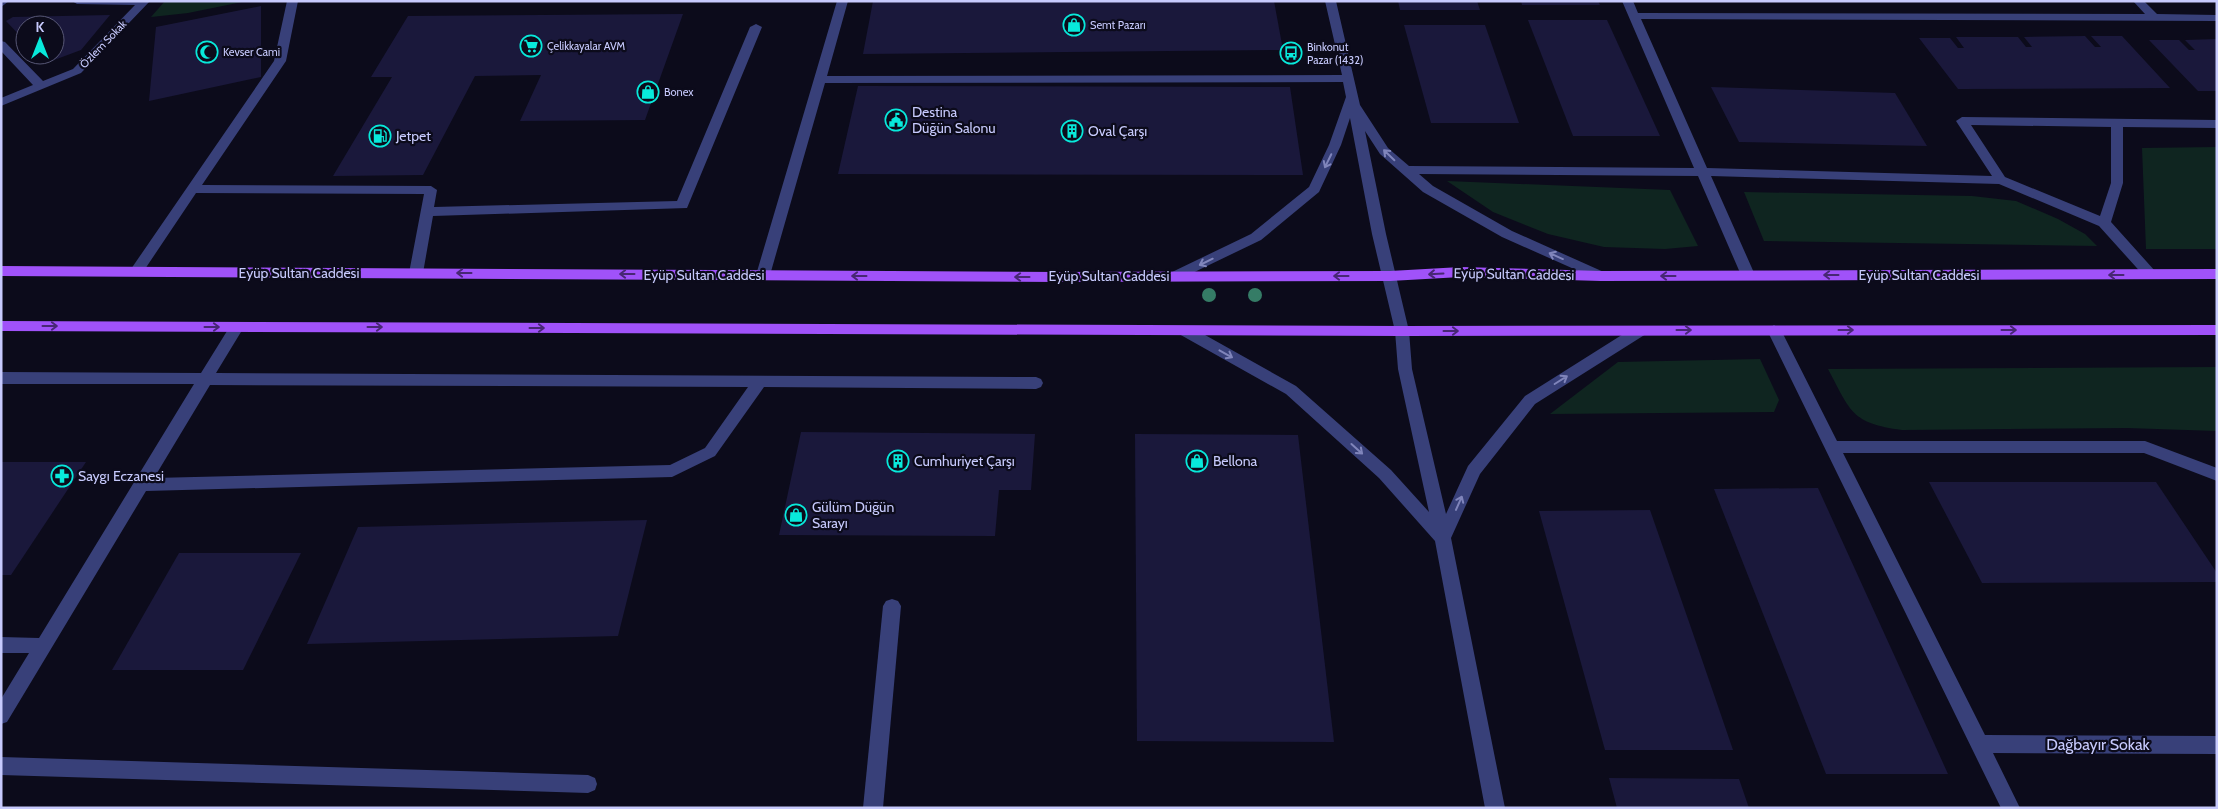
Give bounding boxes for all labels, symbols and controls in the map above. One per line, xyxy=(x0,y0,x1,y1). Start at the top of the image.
shop icon: Semt Pazarı xyxy=(1062,13,1086,37)
north arrow xyxy=(15,15,65,65)
street label: Özlem Sokak xyxy=(77,17,129,71)
text: K xyxy=(36,18,45,36)
place label: Semt Pazarı xyxy=(1090,18,1146,32)
supermarket icon: Çelikkayalar AVM xyxy=(519,34,543,58)
place label: Çelikkayalar AVM xyxy=(547,39,625,53)
mosque icon: Kevser Cami xyxy=(195,40,219,64)
place label: Binkonut Pazar (1432) xyxy=(1307,40,1363,67)
bus stop icon: Binkonut Pazar (1432) xyxy=(1279,41,1303,65)
place label: Kevser Cami xyxy=(223,45,280,59)
shop icon: Bonex xyxy=(636,80,660,104)
place label: Bonex xyxy=(664,85,694,99)
place label: Destina Düğün Salonu xyxy=(912,103,996,137)
public building icon: Destina Düğün Salonu xyxy=(884,108,908,132)
building icon: Oval Çarşı xyxy=(1060,119,1084,143)
place label: Oval Çarşı xyxy=(1088,122,1147,140)
fuel station icon: Jetpet xyxy=(368,124,392,148)
place label: Jetpet xyxy=(395,127,431,145)
one-way arrow xyxy=(1382,149,1395,161)
one-way arrow xyxy=(1322,153,1332,168)
one-way arrow xyxy=(1549,251,1564,261)
one-way arrow xyxy=(1198,257,1213,267)
street label: Eyüp Sultan Caddesi xyxy=(239,264,359,282)
street label: Eyüp Sultan Caddesi xyxy=(1453,264,1575,284)
street label: Eyüp Sultan Caddesi xyxy=(644,266,764,284)
street label: Eyüp Sultan Caddesi xyxy=(1859,266,1979,284)
street label: Eyüp Sultan Caddesi xyxy=(1049,267,1169,285)
one-way arrow xyxy=(456,268,472,278)
one-way arrow xyxy=(619,269,635,279)
one-way arrow xyxy=(1428,269,1444,278)
one-way arrow xyxy=(1823,270,1839,280)
one-way arrow xyxy=(2108,270,2124,280)
one-way arrow xyxy=(851,271,867,280)
one-way arrow xyxy=(1333,271,1350,281)
one-way arrow xyxy=(1660,271,1676,281)
one-way arrow xyxy=(1014,272,1030,281)
one-way arrow xyxy=(42,321,58,331)
one-way arrow xyxy=(204,322,220,332)
one-way arrow xyxy=(366,322,383,332)
one-way arrow xyxy=(529,323,545,333)
one-way arrow xyxy=(1675,325,1691,335)
one-way arrow xyxy=(1838,325,1854,335)
one-way arrow xyxy=(2000,325,2016,335)
one-way arrow xyxy=(1442,326,1459,336)
one-way arrow xyxy=(1219,349,1234,359)
one-way arrow xyxy=(1553,375,1567,385)
one-way arrow xyxy=(1350,443,1363,455)
building icon: Cumhuriyet Çarşı xyxy=(886,449,910,473)
shop icon: Bellona xyxy=(1185,449,1209,473)
place label: Cumhuriyet Çarşı xyxy=(914,452,1015,470)
place label: Bellona xyxy=(1213,452,1258,470)
pharmacy icon: Saygı Eczanesi xyxy=(50,464,74,488)
place label: Saygı Eczanesi xyxy=(78,467,164,485)
one-way arrow xyxy=(1454,496,1464,511)
place label: Gülüm Düğün Sarayı xyxy=(812,498,894,532)
shop icon: Gülüm Düğün Sarayı xyxy=(784,503,808,527)
street label: Dağbayır Sokak xyxy=(2046,735,2151,754)

